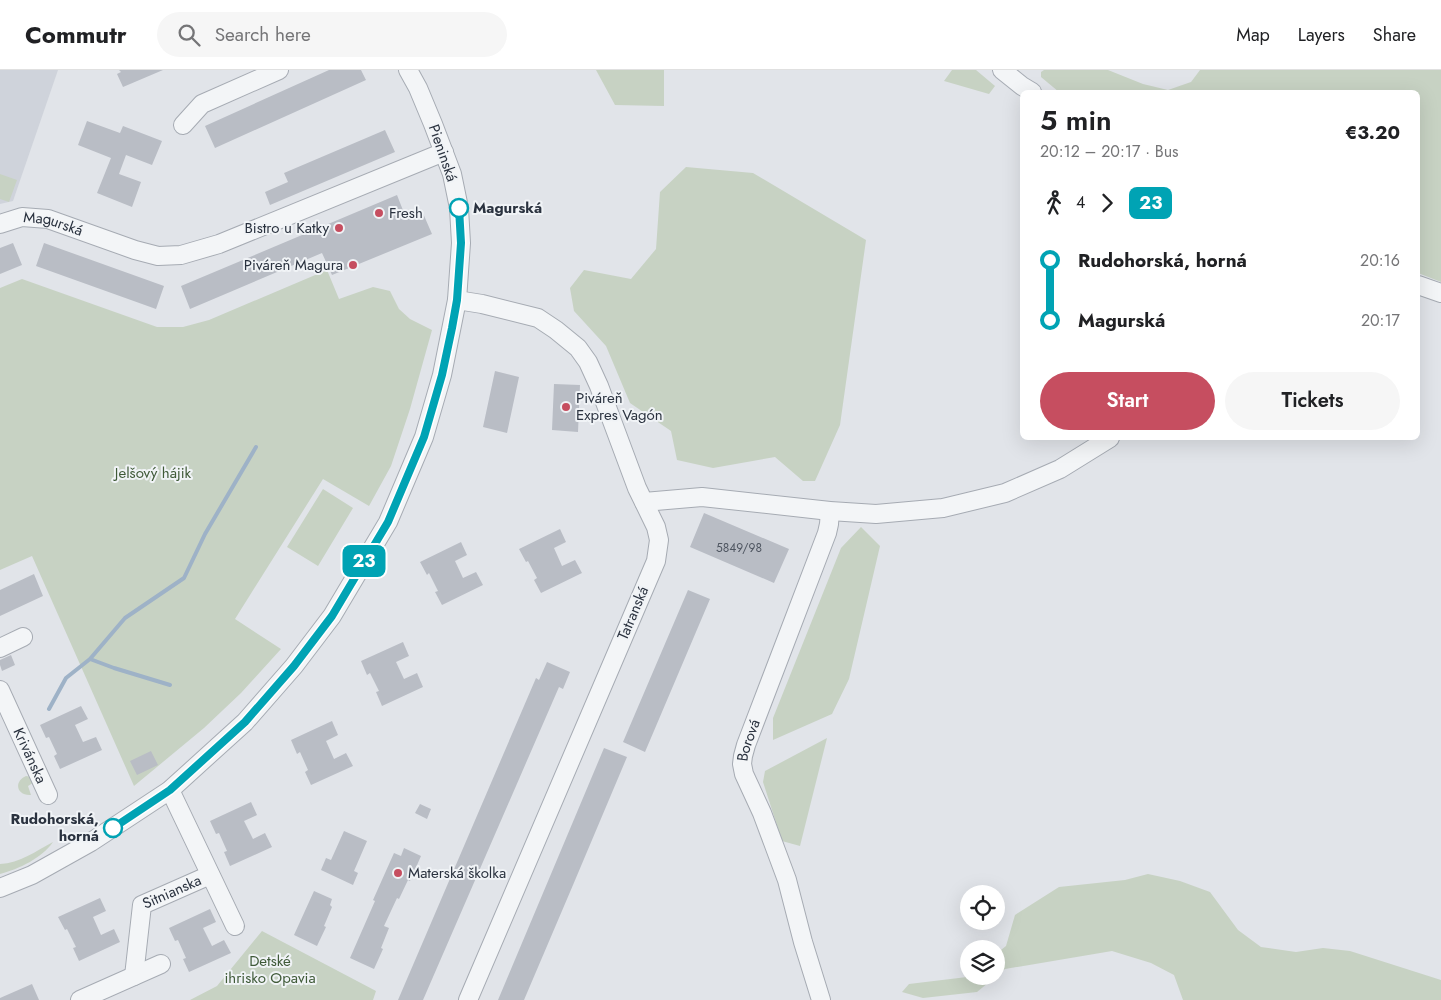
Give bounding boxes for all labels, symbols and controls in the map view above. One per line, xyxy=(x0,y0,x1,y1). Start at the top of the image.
search box xyxy=(157,12,507,57)
text: Commutr xyxy=(25,17,127,52)
icon: search xyxy=(175,21,203,49)
text: Search here xyxy=(215,21,311,48)
text: Map xyxy=(1236,22,1270,48)
text: Layers xyxy=(1298,22,1345,48)
text: Share xyxy=(1373,22,1416,48)
text: 5 min xyxy=(1040,100,1112,141)
text: €3.20 xyxy=(1345,119,1400,146)
street label: Pieninská xyxy=(423,121,463,185)
text: 20:12 – 20:17 · Bus xyxy=(1040,140,1179,163)
icon: walk xyxy=(1040,189,1068,217)
icon: forward xyxy=(1093,189,1121,217)
text: 23 xyxy=(1139,190,1162,216)
text: 4 xyxy=(1076,191,1085,214)
place label: Magurská xyxy=(473,197,542,219)
marker: Magurská xyxy=(449,198,469,218)
place label: Fresh xyxy=(389,202,423,224)
street label: Magurská xyxy=(23,206,86,242)
marker: Fresh xyxy=(373,207,385,219)
place label: Bistro u Katky xyxy=(244,217,329,239)
marker: Bistro u Katky xyxy=(333,222,345,234)
text: Rudohorská, horná xyxy=(1078,247,1247,274)
text: 20:16 xyxy=(1360,249,1400,272)
place label: Piváreň Magura xyxy=(244,254,343,276)
marker: Piváreň Magura xyxy=(347,259,359,271)
text: Magurská xyxy=(1078,307,1165,334)
text: 20:17 xyxy=(1361,309,1400,332)
button: Start xyxy=(1040,372,1215,430)
button: Tickets xyxy=(1225,372,1400,430)
place label: Piváreň Expres Vagón xyxy=(576,387,663,426)
marker: Piváreň Expres Vagón xyxy=(560,401,572,413)
park label: Jelšový hájik xyxy=(113,462,192,484)
house number: 5849/98 xyxy=(716,539,762,557)
line badge: 23 xyxy=(342,545,386,577)
text: 23 xyxy=(353,548,376,574)
street label: Tatranská xyxy=(612,583,654,643)
street label: Borová xyxy=(731,716,766,762)
street label: Krivánska xyxy=(8,724,52,787)
place label: Rudohorská, horná xyxy=(10,808,99,847)
marker: Rudohorská, horná xyxy=(103,818,123,838)
place label: Materská školka xyxy=(408,862,506,884)
marker: Materská školka xyxy=(392,867,404,879)
street label: Sitnianska xyxy=(139,869,205,915)
map controls xyxy=(960,885,1005,985)
button: locate xyxy=(960,885,1005,930)
button: layers xyxy=(960,940,1005,985)
park label: Detské ihrisko Opavia xyxy=(224,950,316,989)

